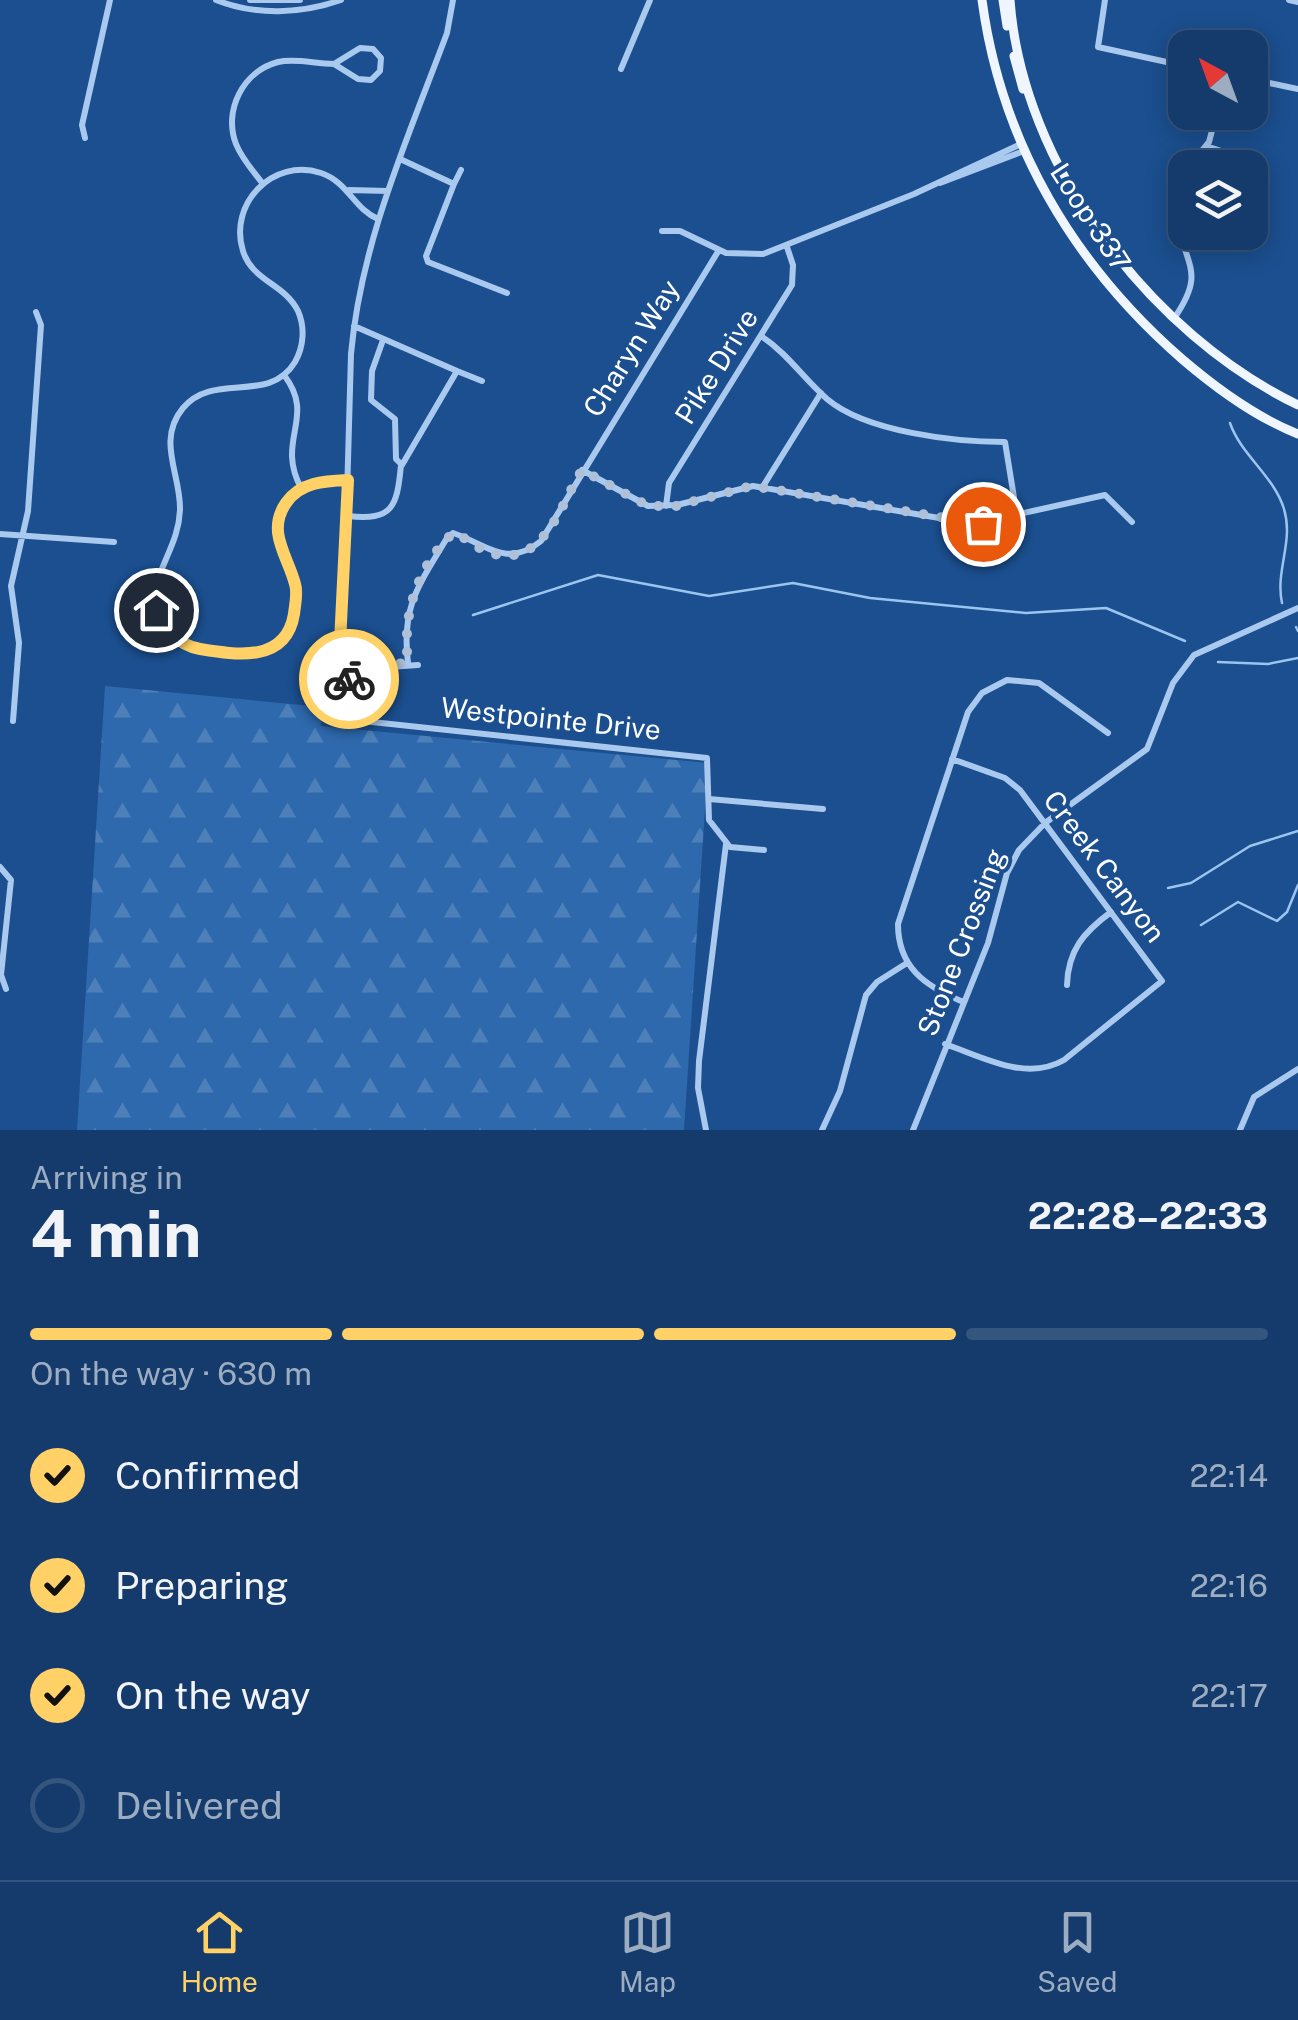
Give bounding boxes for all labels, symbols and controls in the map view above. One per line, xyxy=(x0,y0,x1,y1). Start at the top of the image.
north arrow xyxy=(1168,30,1268,130)
map controls xyxy=(1168,30,1268,250)
button: layers xyxy=(1168,150,1268,250)
street label: Loop 337 xyxy=(1044,157,1138,277)
street label: Charyn Way xyxy=(576,274,686,422)
street label: Pike Drive xyxy=(668,302,764,430)
pin xyxy=(941,482,1026,567)
icon: bag xyxy=(956,497,1011,552)
pin xyxy=(114,568,199,653)
icon: home xyxy=(129,583,184,638)
courier xyxy=(299,629,399,729)
icon: bike xyxy=(322,652,377,707)
street label: Westpointe Drive xyxy=(439,690,663,746)
street label: Creek Canyon xyxy=(1037,784,1173,948)
street label: Stone Crossing xyxy=(910,844,1012,1040)
text: Arriving in xyxy=(30,1159,183,1196)
text: 22:28–22:33 xyxy=(1028,1193,1268,1238)
text: 4 min xyxy=(30,1195,202,1272)
text: On the way · 630 m xyxy=(30,1355,312,1392)
icon: check xyxy=(30,1448,85,1503)
text: Confirmed xyxy=(115,1453,300,1498)
text: 22:14 xyxy=(1190,1457,1268,1494)
icon: check xyxy=(30,1558,85,1613)
text: Preparing xyxy=(115,1563,289,1608)
text: 22:16 xyxy=(1190,1567,1268,1604)
icon: check xyxy=(30,1668,85,1723)
text: On the way xyxy=(115,1673,311,1718)
text: 22:17 xyxy=(1190,1677,1268,1714)
text: Delivered xyxy=(115,1783,283,1828)
tab: Home xyxy=(181,1905,258,1998)
tab: Map xyxy=(619,1905,676,1998)
tab: Saved xyxy=(1037,1905,1117,1998)

